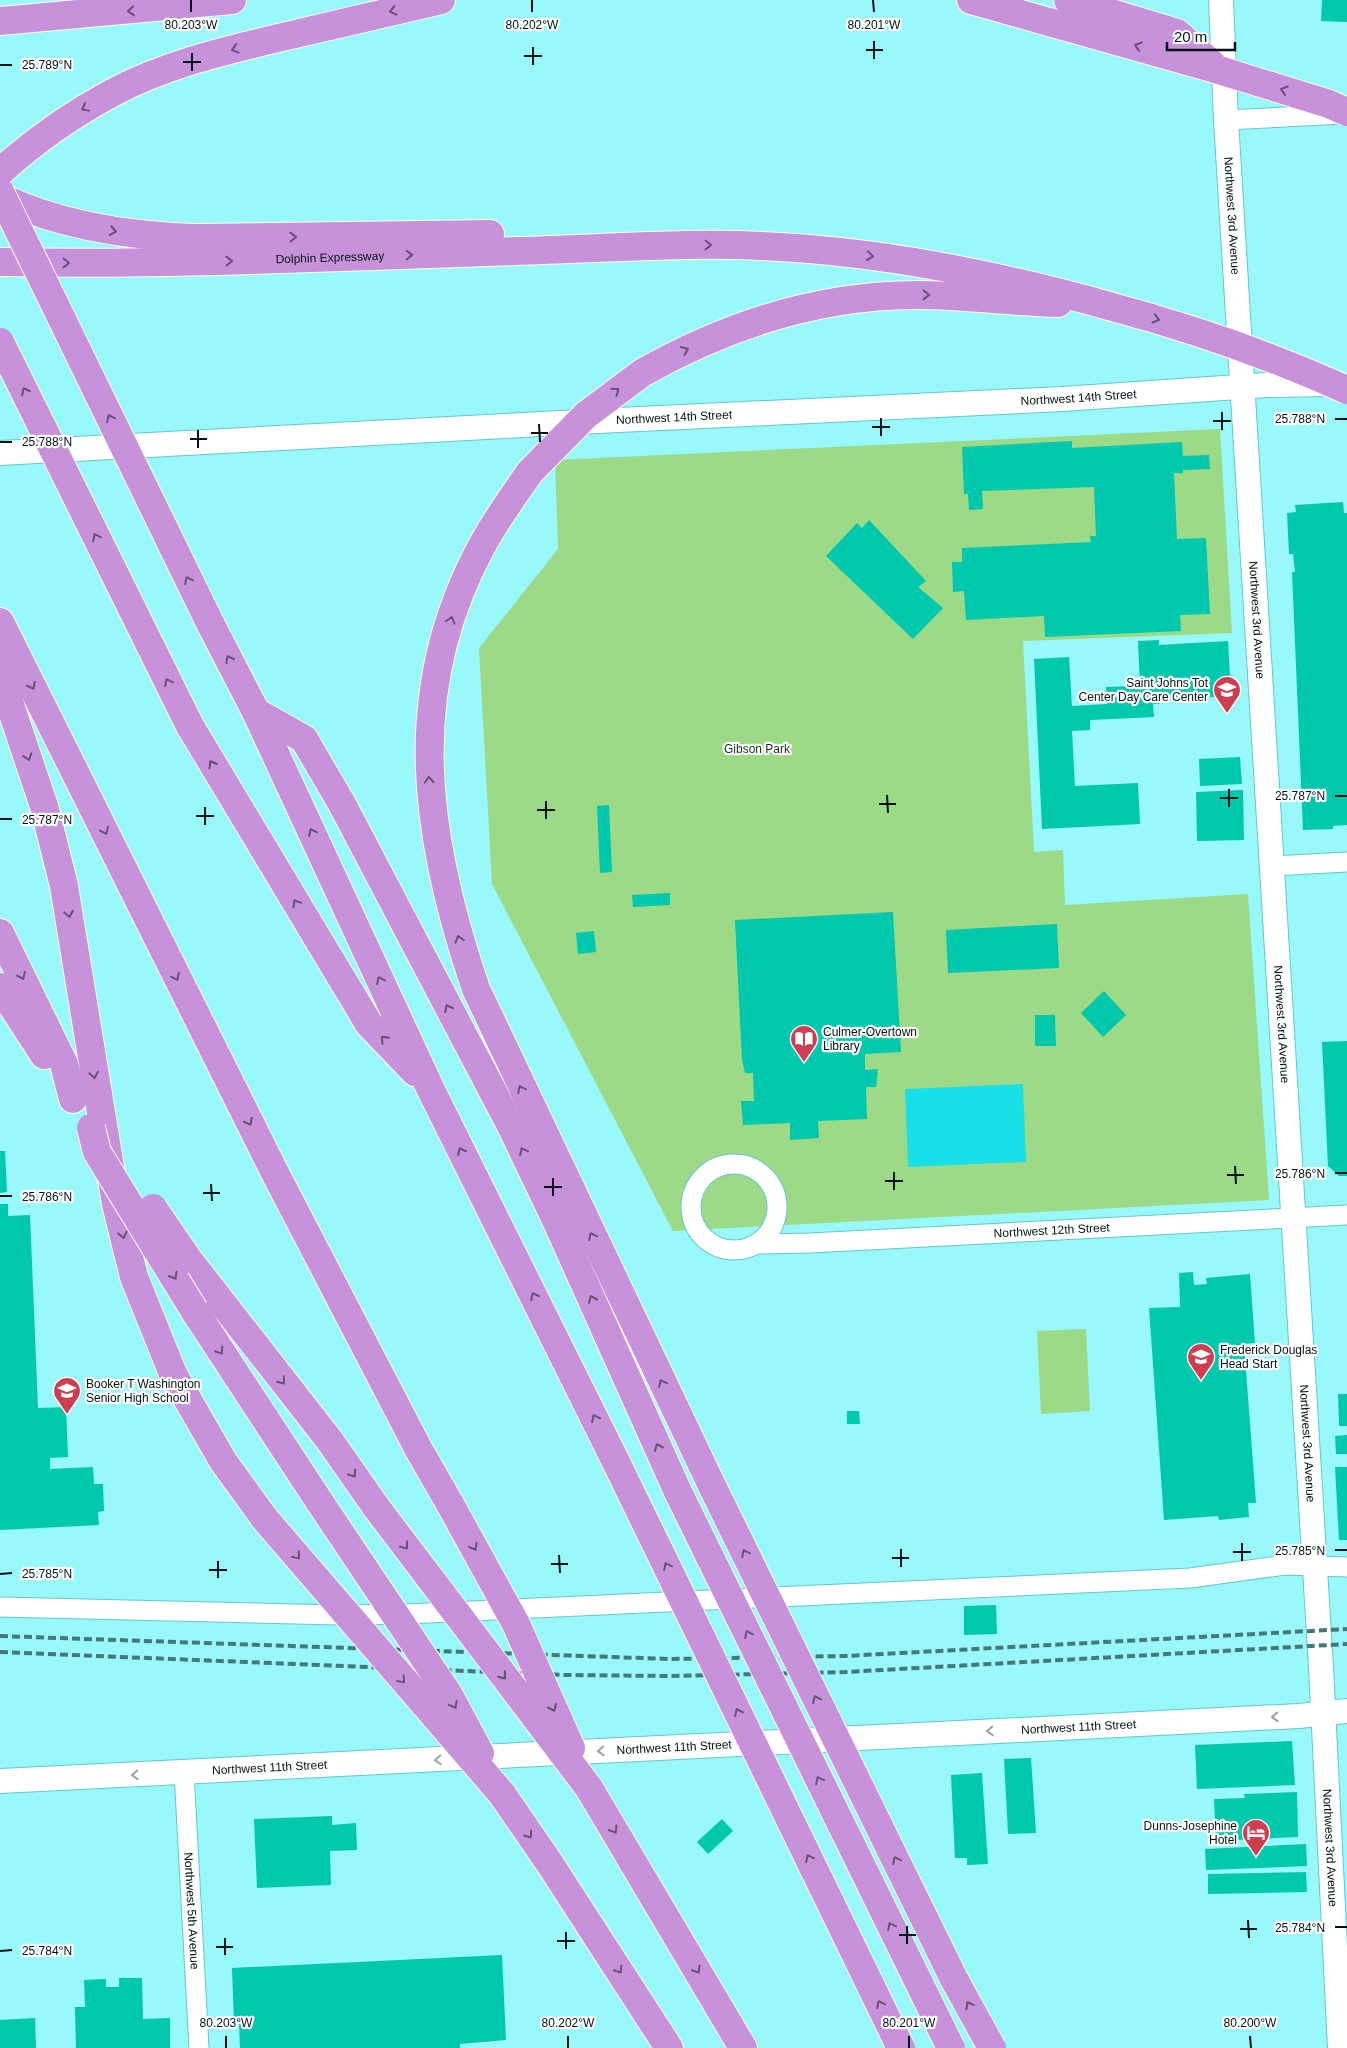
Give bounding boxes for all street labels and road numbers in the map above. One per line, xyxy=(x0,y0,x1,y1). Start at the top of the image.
street label: Northwest 3rd Avenue xyxy=(1221,156,1243,275)
street label: Dolphin Expressway xyxy=(275,249,385,266)
street label: Northwest 14th Street xyxy=(1020,387,1138,408)
street label: Northwest 14th Street xyxy=(616,408,733,427)
street label: Northwest 3rd Avenue xyxy=(1246,561,1267,680)
street label: Northwest 3rd Avenue xyxy=(1271,965,1292,1084)
street label: Northwest 12th Street xyxy=(993,1220,1111,1240)
street label: Northwest 3rd Avenue xyxy=(1297,1384,1318,1503)
street label: Northwest 11th Street xyxy=(1021,1717,1137,1737)
street label: Northwest 11th Street xyxy=(616,1737,733,1757)
street label: Northwest 11th Street xyxy=(212,1758,328,1777)
street label: Northwest 3rd Avenue xyxy=(1320,1788,1340,1907)
street label: Northwest 5th Avenue xyxy=(181,1852,202,1970)

